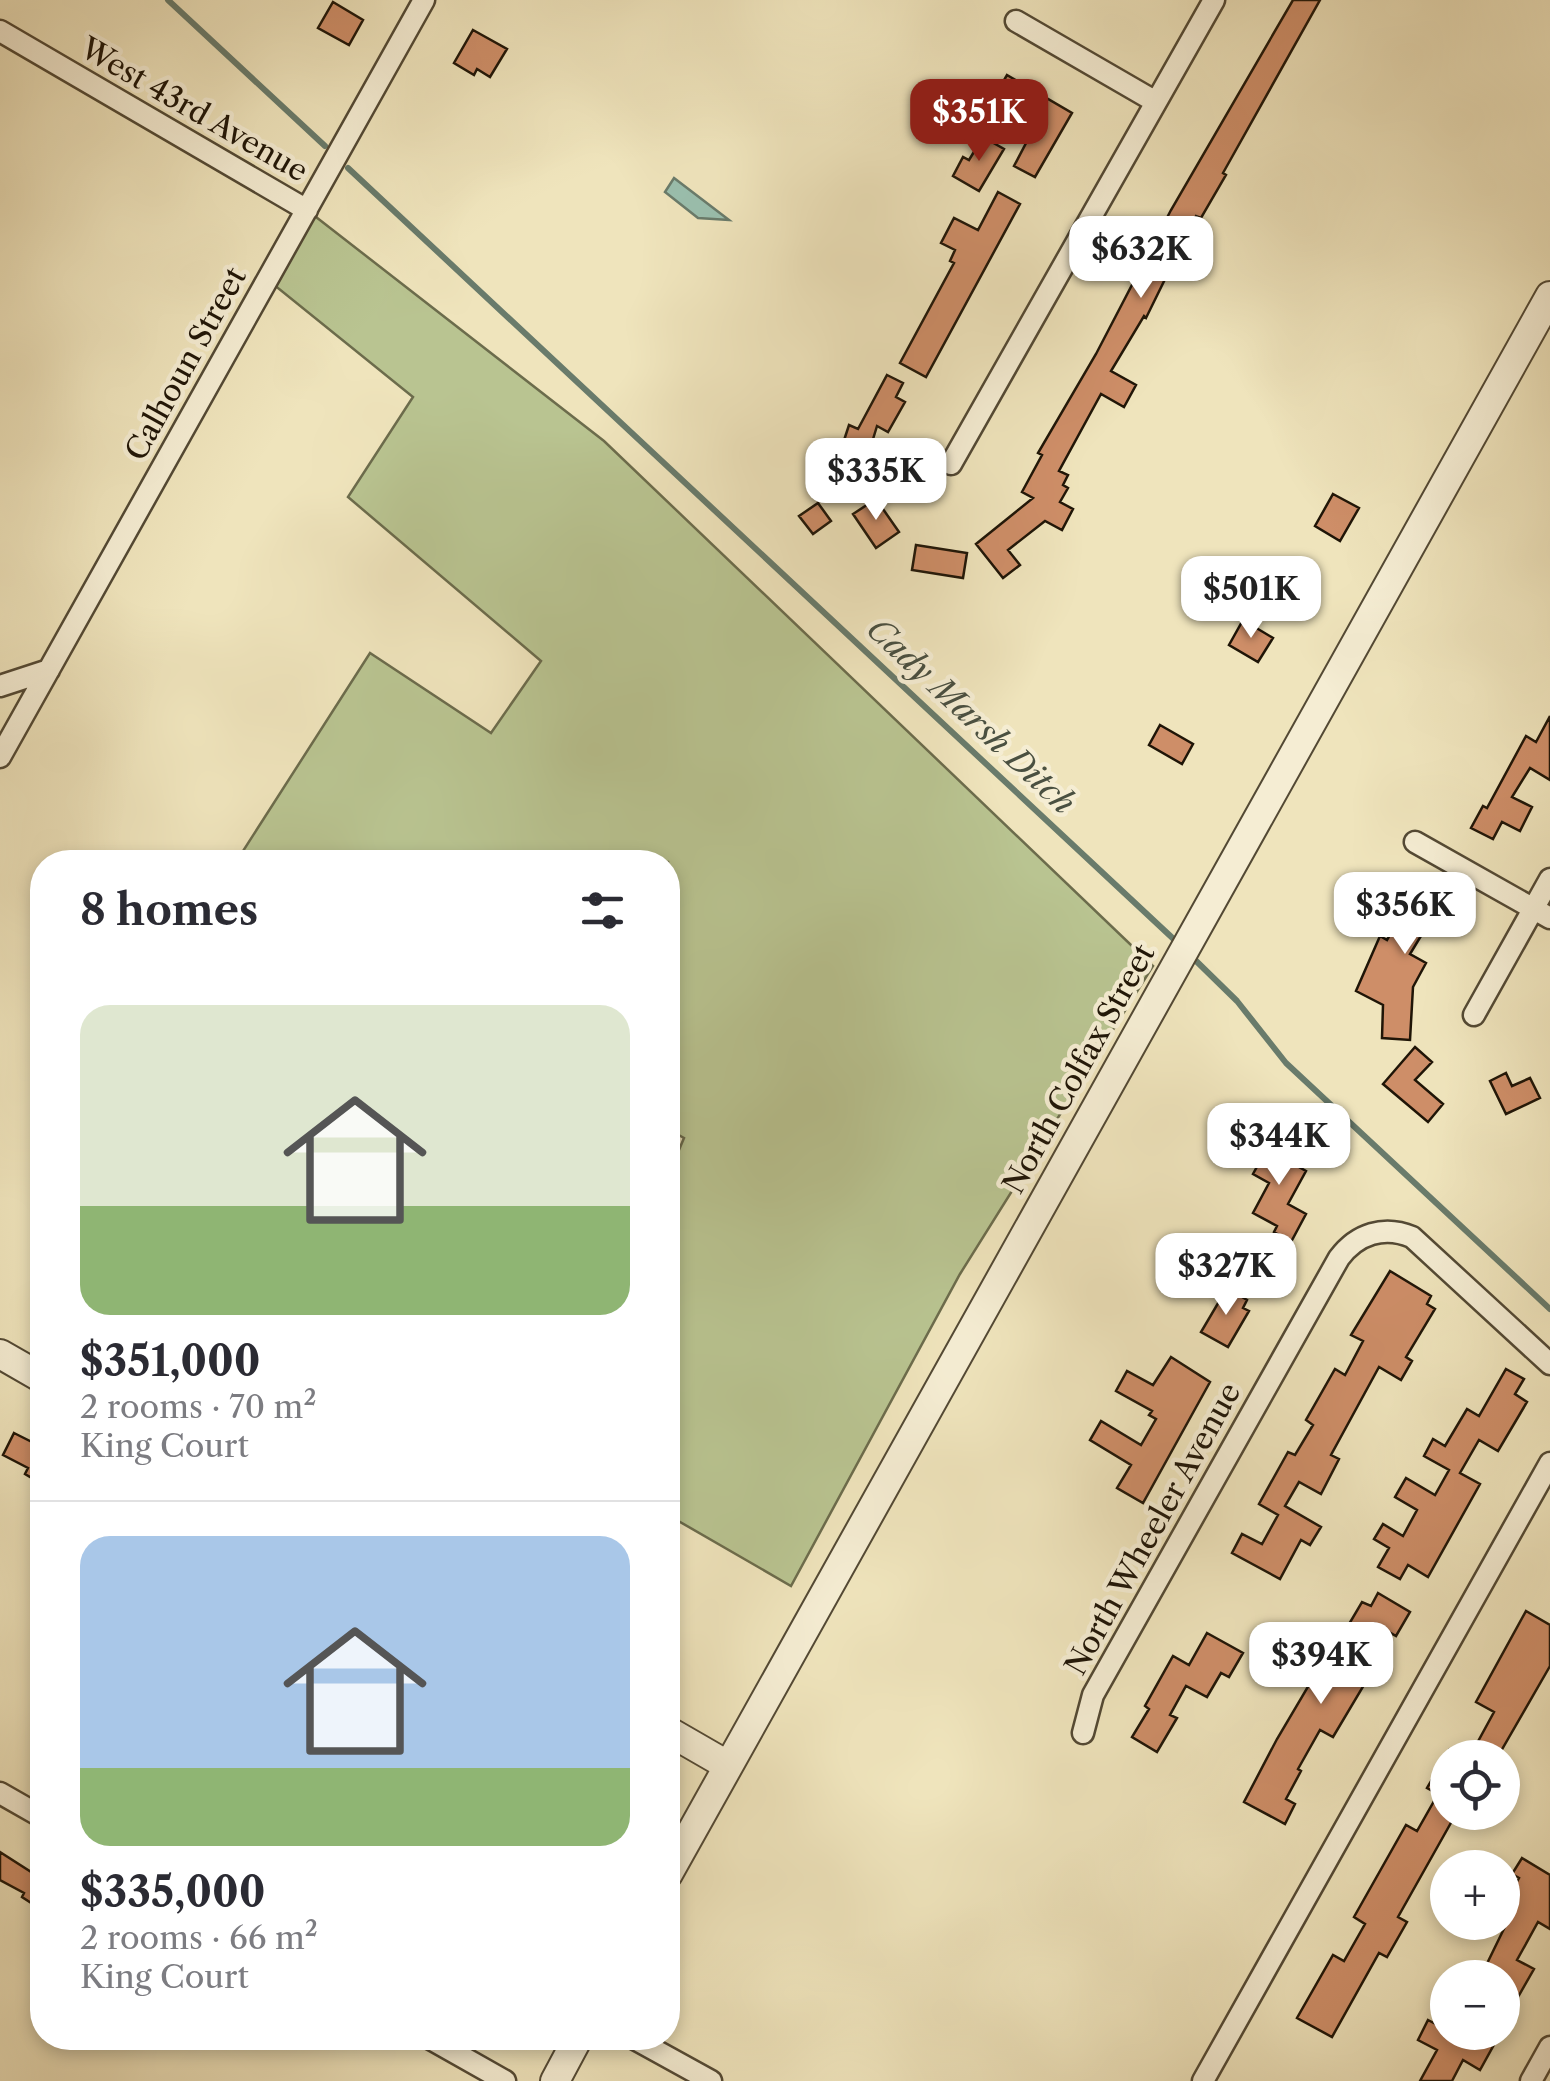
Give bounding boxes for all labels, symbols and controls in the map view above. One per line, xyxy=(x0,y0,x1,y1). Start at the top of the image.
street label: West 43rd Avenue xyxy=(73,29,315,190)
pin: $351K xyxy=(909,79,1049,164)
text: $351K xyxy=(932,92,1026,131)
pin: $632K xyxy=(1071,216,1211,301)
text: $632K xyxy=(1091,229,1191,268)
street label: Calhoun Street xyxy=(117,260,254,467)
pin: $335K xyxy=(806,438,946,523)
text: $335K xyxy=(827,451,925,490)
pin: $501K xyxy=(1181,556,1321,641)
text: $501K xyxy=(1203,569,1299,608)
water label: Cady Marsh Ditch xyxy=(859,609,1084,822)
pin: $356K xyxy=(1335,872,1475,957)
icon: filters xyxy=(575,883,630,938)
text: 8 homes xyxy=(80,884,258,936)
text: $356K xyxy=(1356,885,1454,924)
street label: North Colfax Street xyxy=(995,937,1163,1200)
icon: home xyxy=(265,1070,445,1250)
pin: $344K xyxy=(1209,1103,1349,1188)
text: $344K xyxy=(1229,1116,1329,1155)
pin: $327K xyxy=(1156,1233,1296,1318)
text: $327K xyxy=(1177,1246,1275,1285)
text: $351,000 xyxy=(80,1335,261,1387)
street label: North Wheeler Avenue xyxy=(1057,1376,1248,1681)
text: 2 rooms · 70 m² xyxy=(80,1387,316,1426)
text: King Court xyxy=(80,1426,249,1465)
icon: home xyxy=(265,1601,445,1781)
pin: $394K xyxy=(1251,1622,1391,1707)
text: $394K xyxy=(1271,1635,1371,1674)
map controls xyxy=(1430,1740,1520,2050)
button: locate xyxy=(1430,1740,1520,1830)
button: + xyxy=(1430,1850,1520,1940)
text: $335,000 xyxy=(80,1866,265,1918)
text: 2 rooms · 66 m² xyxy=(80,1918,318,1957)
text: King Court xyxy=(80,1957,249,1996)
button: − xyxy=(1430,1960,1520,2050)

